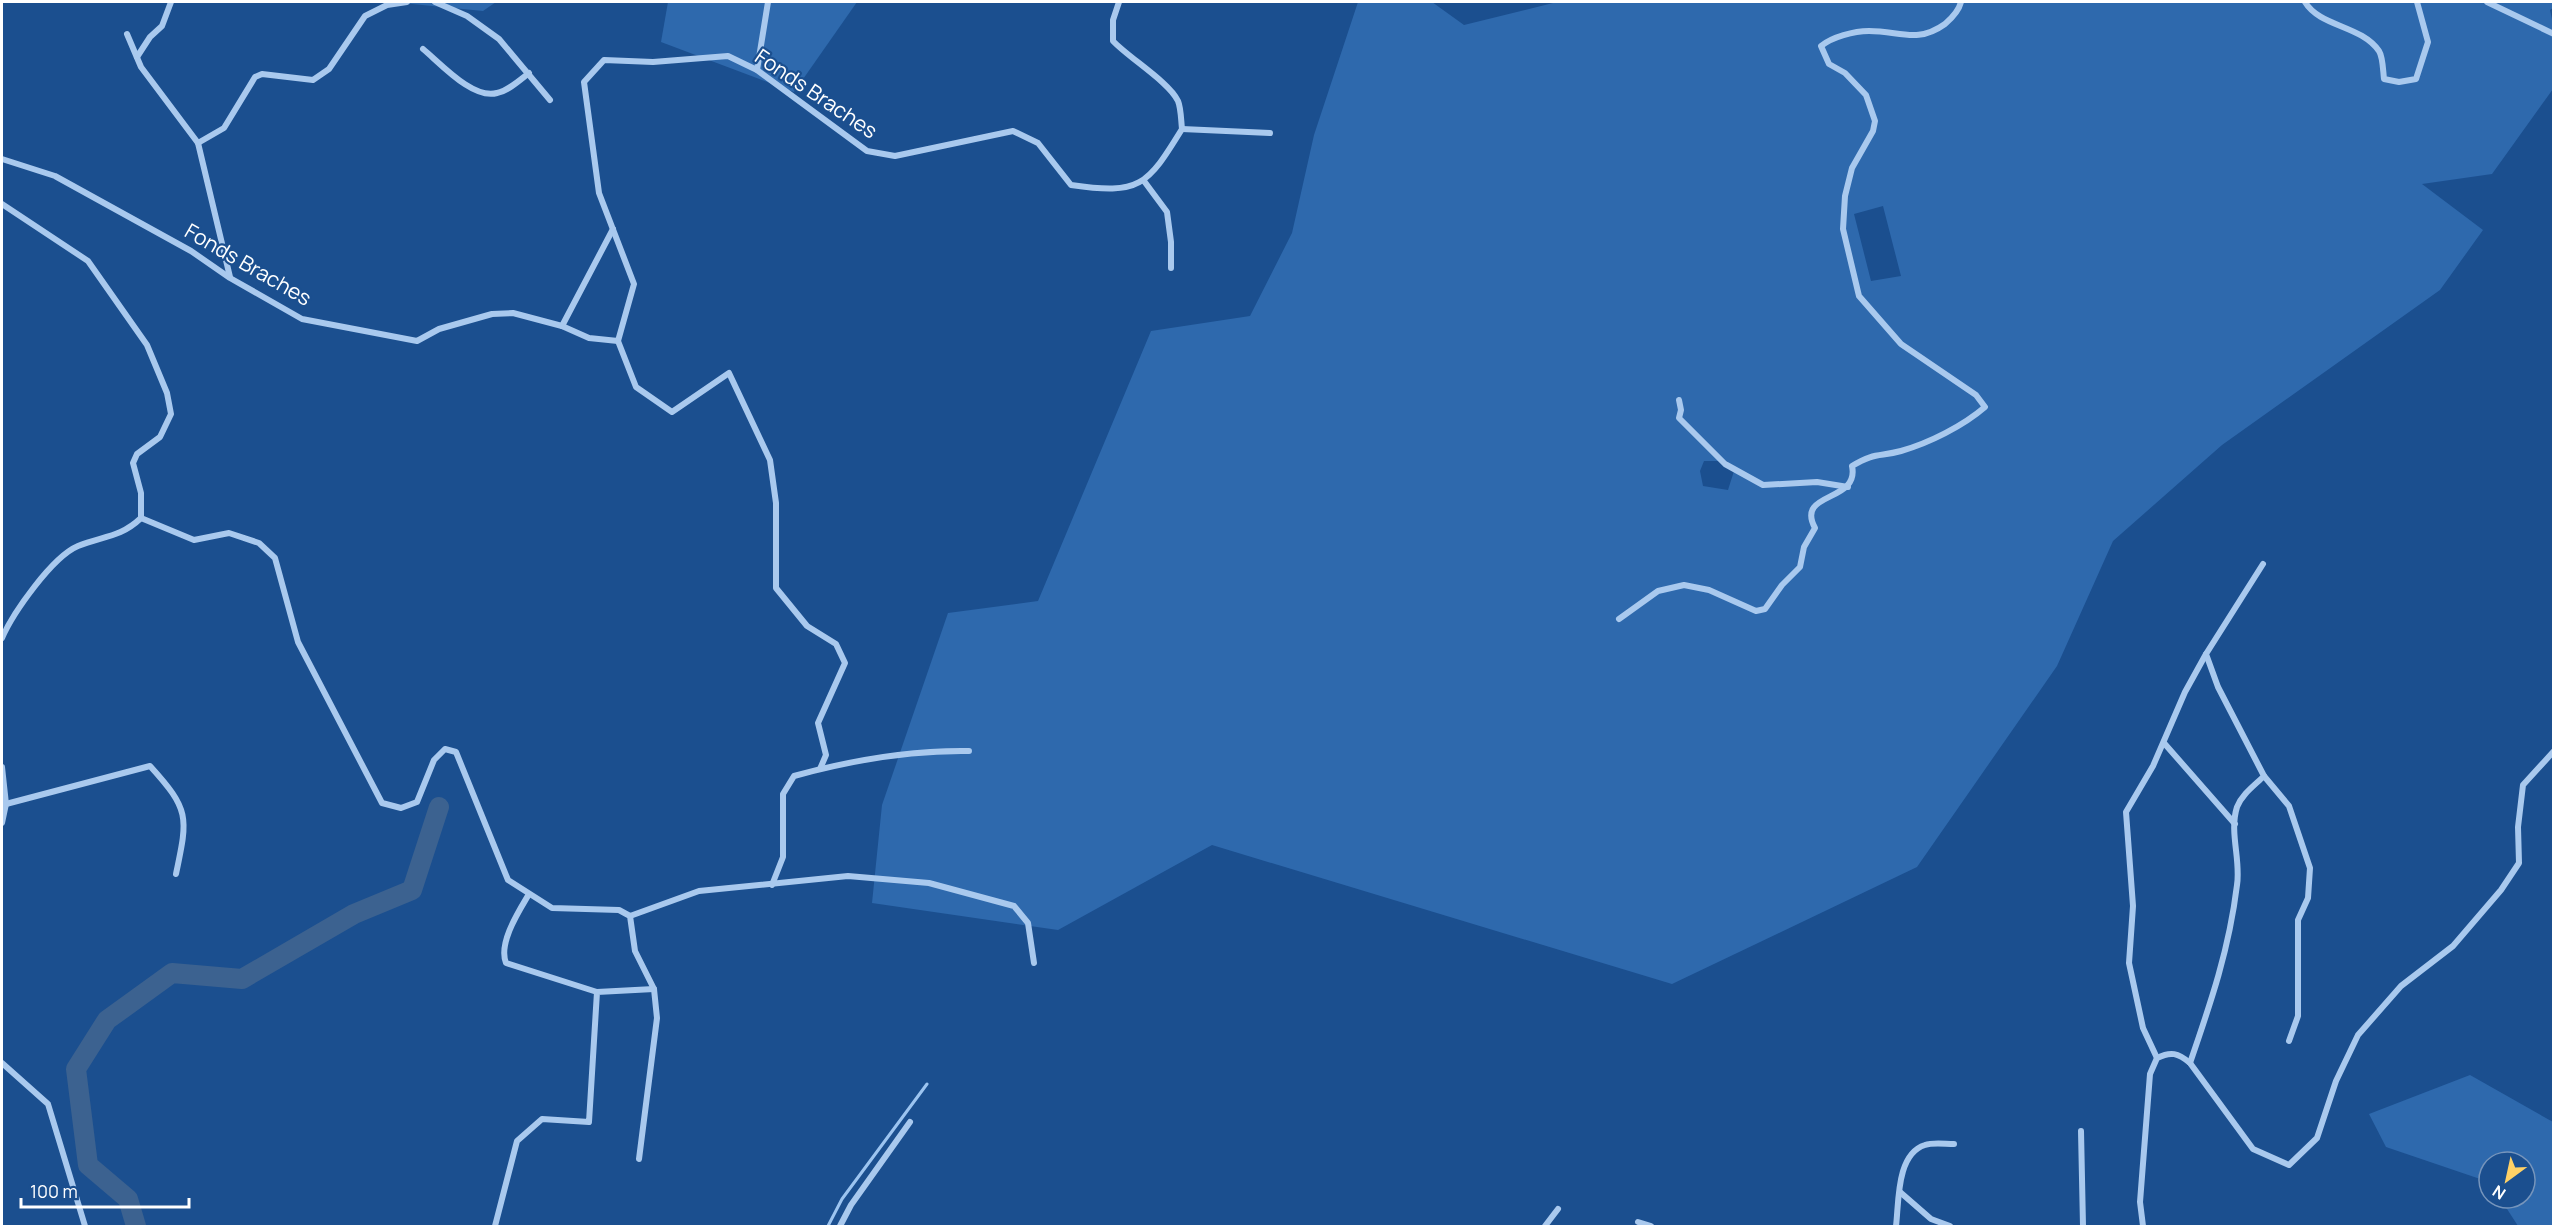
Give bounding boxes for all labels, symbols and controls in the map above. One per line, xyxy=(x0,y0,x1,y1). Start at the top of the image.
street label: Fonds Braches xyxy=(750,42,883,144)
street label: Fonds Braches xyxy=(180,217,317,312)
north arrow xyxy=(2477,1150,2537,1210)
scale bar xyxy=(21,1171,189,1209)
text: 100 m xyxy=(30,1179,78,1203)
text: N xyxy=(2488,1180,2510,1205)

